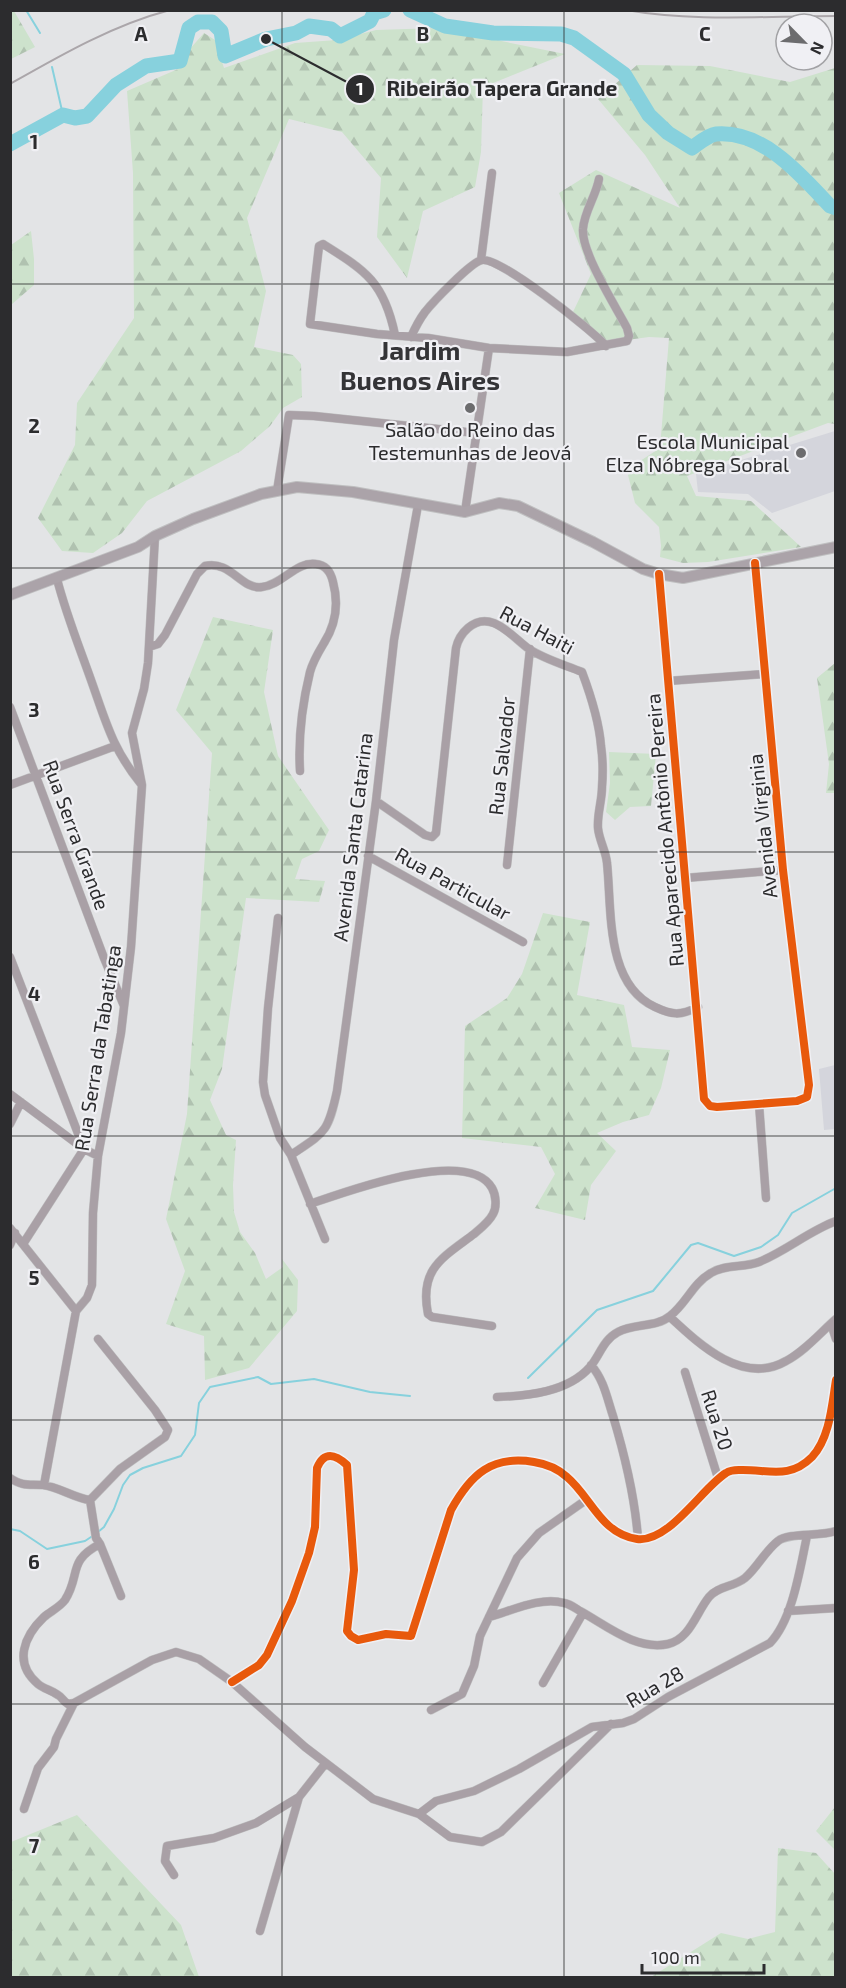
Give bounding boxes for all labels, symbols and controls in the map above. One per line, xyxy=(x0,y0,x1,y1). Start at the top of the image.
north arrow xyxy=(774,12,834,72)
text: A xyxy=(134,21,148,45)
text: B xyxy=(417,21,429,45)
text: C xyxy=(699,21,711,45)
text: N xyxy=(807,39,829,58)
callout: Ribeirão Tapera Grande xyxy=(345,70,630,109)
text: Ribeirão Tapera Grande xyxy=(387,75,618,100)
text: 1 xyxy=(356,77,364,99)
text: 1 xyxy=(30,129,38,153)
district label: Jardim Buenos Aires xyxy=(340,334,500,395)
marker: Salão do Reino das Testemunhas de Jeová xyxy=(463,401,477,415)
text: 2 xyxy=(28,413,40,437)
place label: Salão do Reino das Testemunhas de Jeová xyxy=(369,417,571,464)
place label: Escola Municipal Elza Nóbrega Sobral xyxy=(605,429,789,476)
marker: Escola Municipal Elza Nóbrega Sobral xyxy=(794,446,808,460)
street label: Rua Haiti xyxy=(496,599,579,659)
street label: Rua Aparecido Antônio Pereira xyxy=(640,693,688,968)
street label: Rua Salvador xyxy=(483,695,519,816)
text: 3 xyxy=(28,697,40,721)
street label: Avenida Santa Catarina xyxy=(327,731,377,943)
street label: Avenida Virginia xyxy=(742,753,782,899)
street label: Rua Serra Grande xyxy=(39,756,115,913)
street label: Rua Particular xyxy=(391,841,516,925)
street label: Rua Serra da Tabatinga xyxy=(69,943,125,1153)
text: 4 xyxy=(28,981,41,1005)
text: 5 xyxy=(28,1265,40,1289)
street label: Rua 20 xyxy=(697,1386,739,1453)
text: 6 xyxy=(28,1549,40,1573)
street label: Rua 28 xyxy=(621,1660,688,1712)
text: 7 xyxy=(29,1833,40,1857)
scale bar xyxy=(642,1937,764,1975)
text: 100 m xyxy=(651,1946,700,1968)

